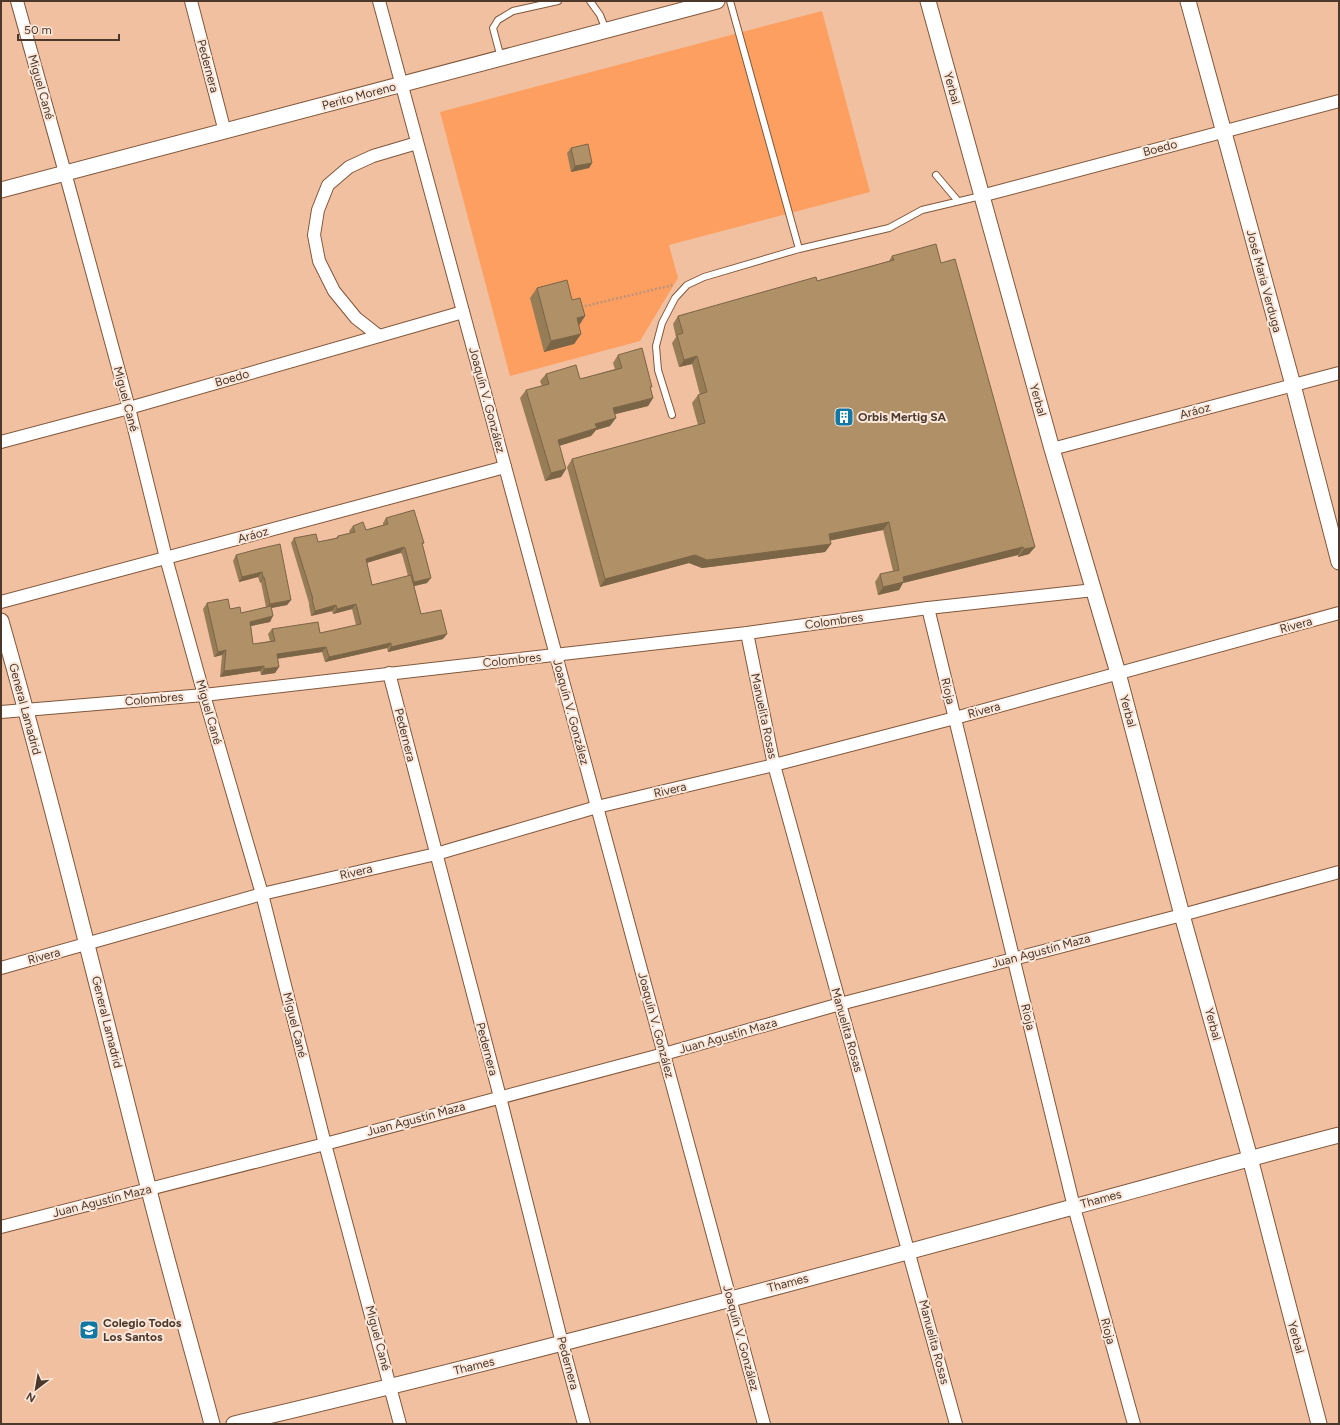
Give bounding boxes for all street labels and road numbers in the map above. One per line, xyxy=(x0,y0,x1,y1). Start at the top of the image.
street label: Pedernera xyxy=(194,38,222,94)
street label: Miguel Cané xyxy=(25,53,57,121)
street label: Yerbal xyxy=(941,70,963,106)
street label: Perito Moreno xyxy=(320,79,398,113)
street label: Boedo xyxy=(1141,137,1179,159)
street label: José Maria Verduga xyxy=(1244,228,1284,334)
street label: Joaquín V. González xyxy=(466,346,508,455)
street label: Miguel Cané xyxy=(111,365,142,434)
street label: Boedo xyxy=(213,366,251,390)
street label: Yerbal xyxy=(1027,382,1049,418)
street label: Aráoz xyxy=(1178,400,1212,422)
street label: Aráoz xyxy=(236,524,270,546)
street label: Colombres xyxy=(804,610,864,632)
street label: Rivera xyxy=(1278,614,1314,636)
street label: Colombres xyxy=(482,650,542,670)
street label: Joaquín V. González xyxy=(550,658,592,767)
street label: General Lamadrid xyxy=(6,662,44,756)
street label: Manuelita Rosas xyxy=(748,672,780,760)
street label: Rioja xyxy=(938,676,958,706)
street label: Miguel Cané xyxy=(193,678,225,746)
street label: Colombres xyxy=(124,689,184,709)
street label: Yerbal xyxy=(1117,693,1139,729)
street label: Rivera xyxy=(966,699,1002,721)
street label: Pedernera xyxy=(392,707,418,763)
street label: Rivera xyxy=(652,779,688,801)
street label: Rivera xyxy=(338,861,374,883)
street label: Juan Agustín Maza xyxy=(990,931,1092,971)
street label: Rivera xyxy=(26,945,62,967)
street label: Joaquín V. González xyxy=(635,971,677,1080)
street label: General Lamadrid xyxy=(89,975,125,1069)
street label: Manuelita Rosas xyxy=(828,986,866,1074)
street label: Miguel Cané xyxy=(280,991,310,1060)
street label: Rioja xyxy=(1018,1002,1038,1032)
street label: Yerbal xyxy=(1202,1006,1224,1042)
street label: Juan Agustín Maza xyxy=(677,1015,779,1057)
street label: Pedernera xyxy=(473,1021,501,1077)
street label: Juan Agustín Maza xyxy=(365,1099,467,1139)
street label: Juan Agustín Maza xyxy=(51,1182,153,1220)
street label: Thames xyxy=(1079,1187,1123,1211)
street label: Thames xyxy=(766,1271,810,1295)
street label: Joaquín V. González xyxy=(720,1284,762,1393)
street label: Manuelita Rosas xyxy=(916,1298,952,1386)
street label: Miguel Cané xyxy=(363,1304,394,1373)
street label: Rioja xyxy=(1098,1316,1118,1346)
street label: Yerbal xyxy=(1285,1319,1307,1355)
street label: Pedernera xyxy=(554,1335,582,1391)
street label: Thames xyxy=(452,1354,496,1378)

